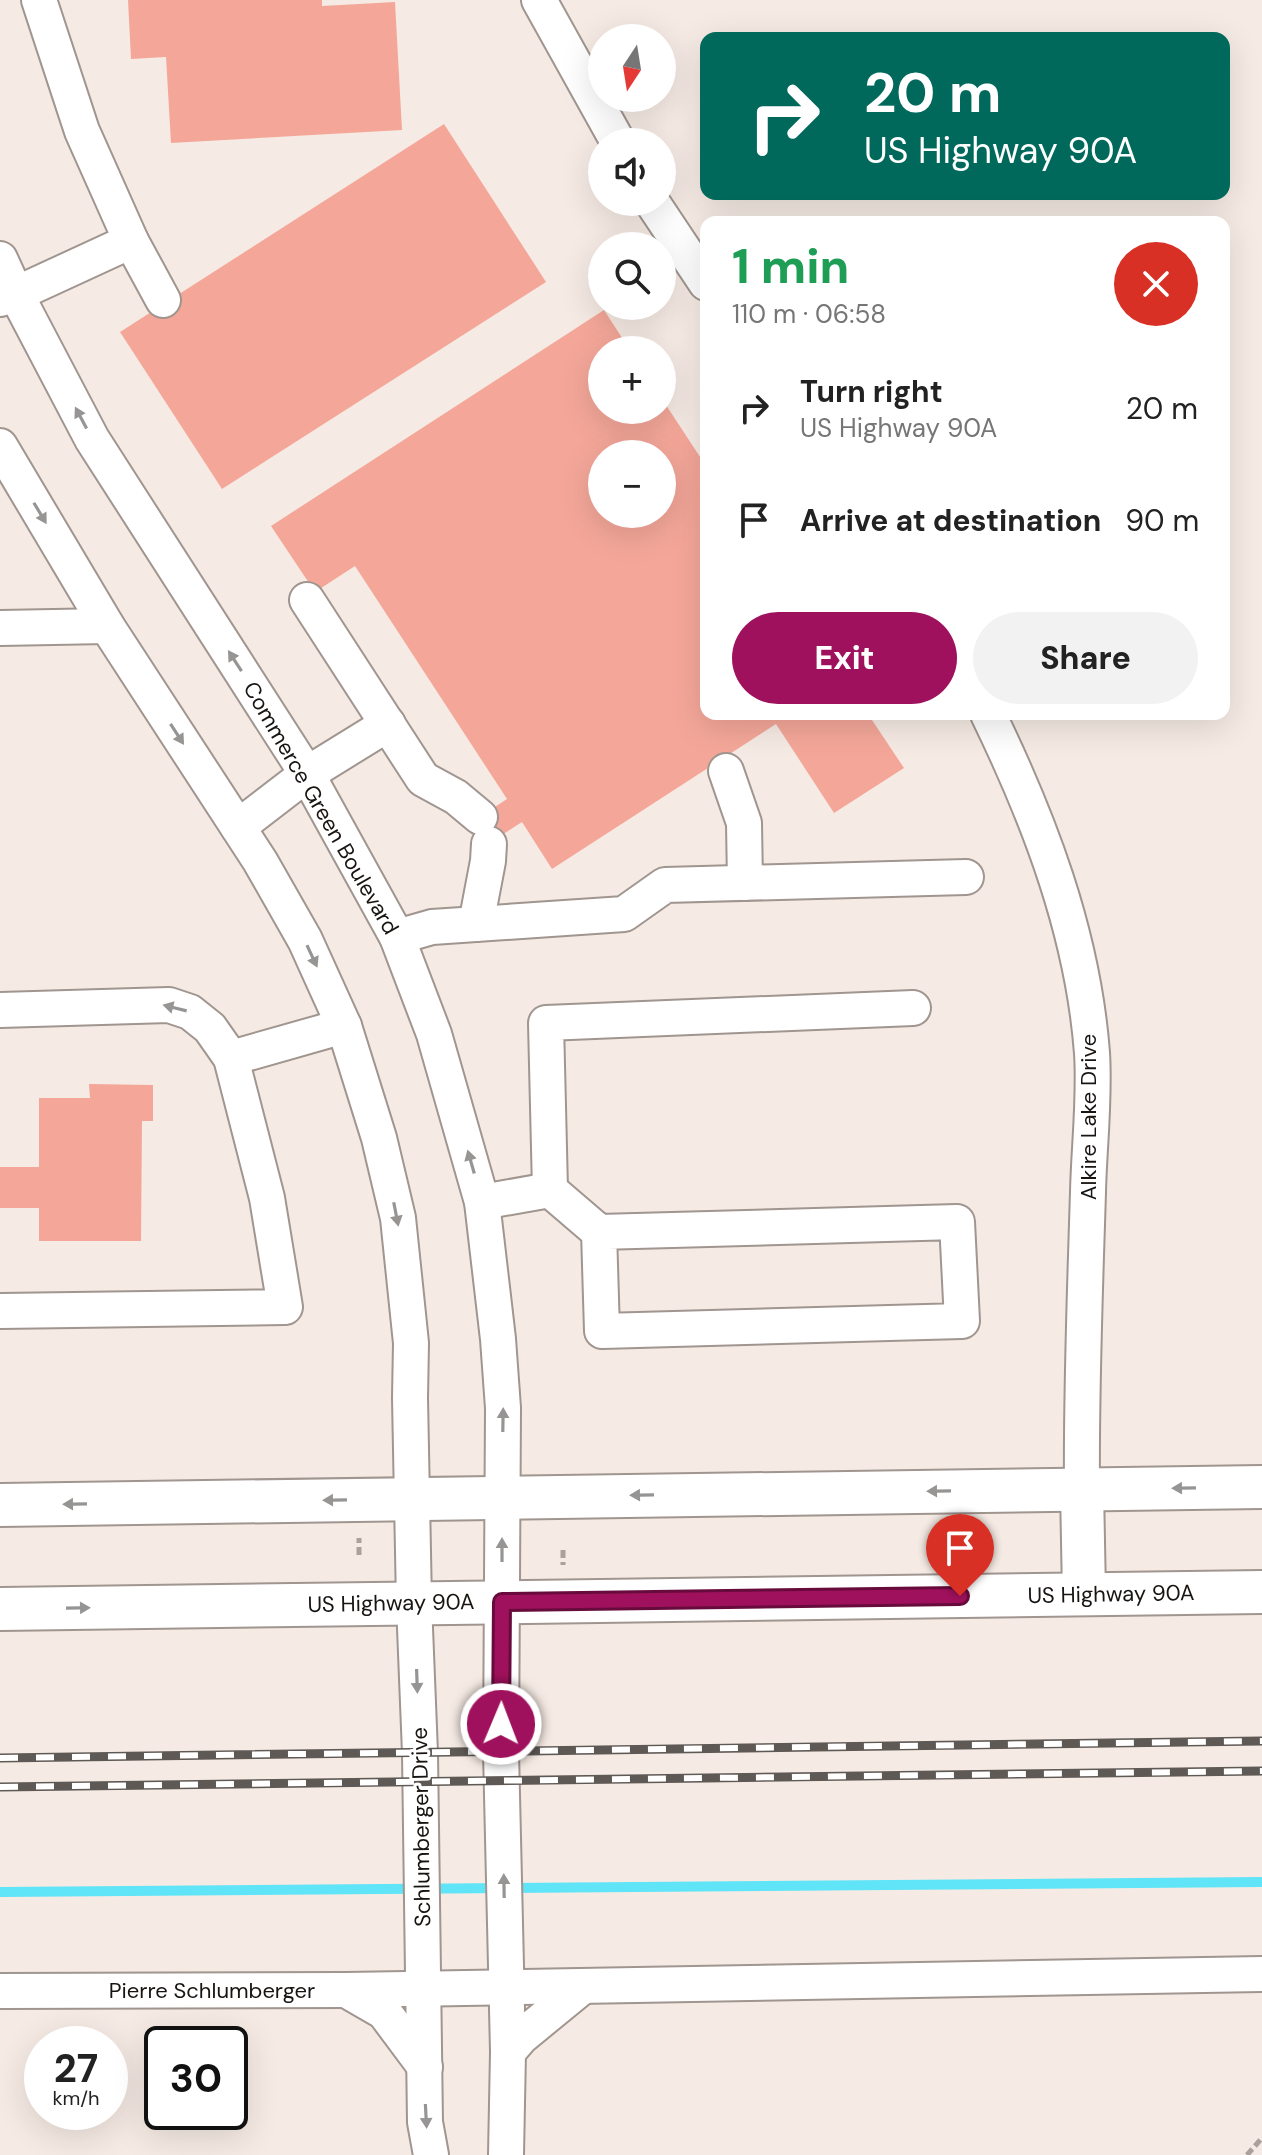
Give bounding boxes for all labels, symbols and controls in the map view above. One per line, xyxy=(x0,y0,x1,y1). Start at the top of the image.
north arrow xyxy=(588,24,676,112)
map controls xyxy=(588,24,676,528)
text: 20 m xyxy=(864,56,1001,129)
icon: right xyxy=(732,64,836,168)
text: US Highway 90A xyxy=(864,127,1137,174)
button: sound xyxy=(588,128,676,216)
button: search xyxy=(588,232,676,320)
text: 1 min xyxy=(732,235,849,298)
button: close xyxy=(1114,242,1198,326)
text: 110 m · 06:58 xyxy=(732,297,886,331)
button: + xyxy=(588,336,676,424)
text: Turn right xyxy=(800,372,943,411)
icon: right xyxy=(732,386,776,430)
text: 20 m xyxy=(1126,389,1198,428)
one-way arrow xyxy=(75,406,88,429)
text: US Highway 90A xyxy=(800,411,997,445)
button: − xyxy=(588,440,676,528)
icon: arrive xyxy=(732,498,776,542)
text: Arrive at destination xyxy=(800,501,1101,540)
text: 90 m xyxy=(1125,501,1199,540)
one-way arrow xyxy=(33,502,47,524)
button: Exit xyxy=(732,612,957,704)
button: Share xyxy=(973,612,1198,704)
one-way arrow xyxy=(228,650,242,672)
street label: Commerce Green Boulevard xyxy=(237,676,405,940)
one-way arrow xyxy=(170,723,185,744)
one-way arrow xyxy=(305,944,319,968)
one-way arrow xyxy=(162,1002,187,1014)
street label: Alkire Lake Drive xyxy=(1074,1034,1103,1200)
one-way arrow xyxy=(464,1150,476,1175)
one-way arrow xyxy=(391,1202,403,1227)
one-way arrow xyxy=(497,1407,509,1432)
one-way arrow xyxy=(1171,1482,1196,1494)
one-way arrow xyxy=(926,1485,951,1498)
one-way arrow xyxy=(629,1489,654,1502)
one-way arrow xyxy=(322,1494,347,1506)
one-way arrow xyxy=(62,1497,87,1510)
pin xyxy=(926,1514,994,1596)
icon: arrive xyxy=(938,1526,982,1570)
one-way arrow xyxy=(496,1537,508,1562)
street label: US Highway 90A xyxy=(1027,1578,1195,1610)
street label: US Highway 90A xyxy=(307,1587,475,1619)
one-way arrow xyxy=(66,1602,91,1614)
one-way arrow xyxy=(411,1669,424,1694)
position arrow xyxy=(459,1682,543,1766)
street label: Schlumberger Drive xyxy=(405,1727,437,1927)
one-way arrow xyxy=(498,1873,510,1898)
street label: Pierre Schlumberger xyxy=(109,1976,315,2005)
speed limit sign: 30 xyxy=(144,2026,248,2130)
text: 27 xyxy=(54,2042,98,2094)
text: km/h xyxy=(52,2085,100,2111)
one-way arrow xyxy=(420,2104,433,2129)

